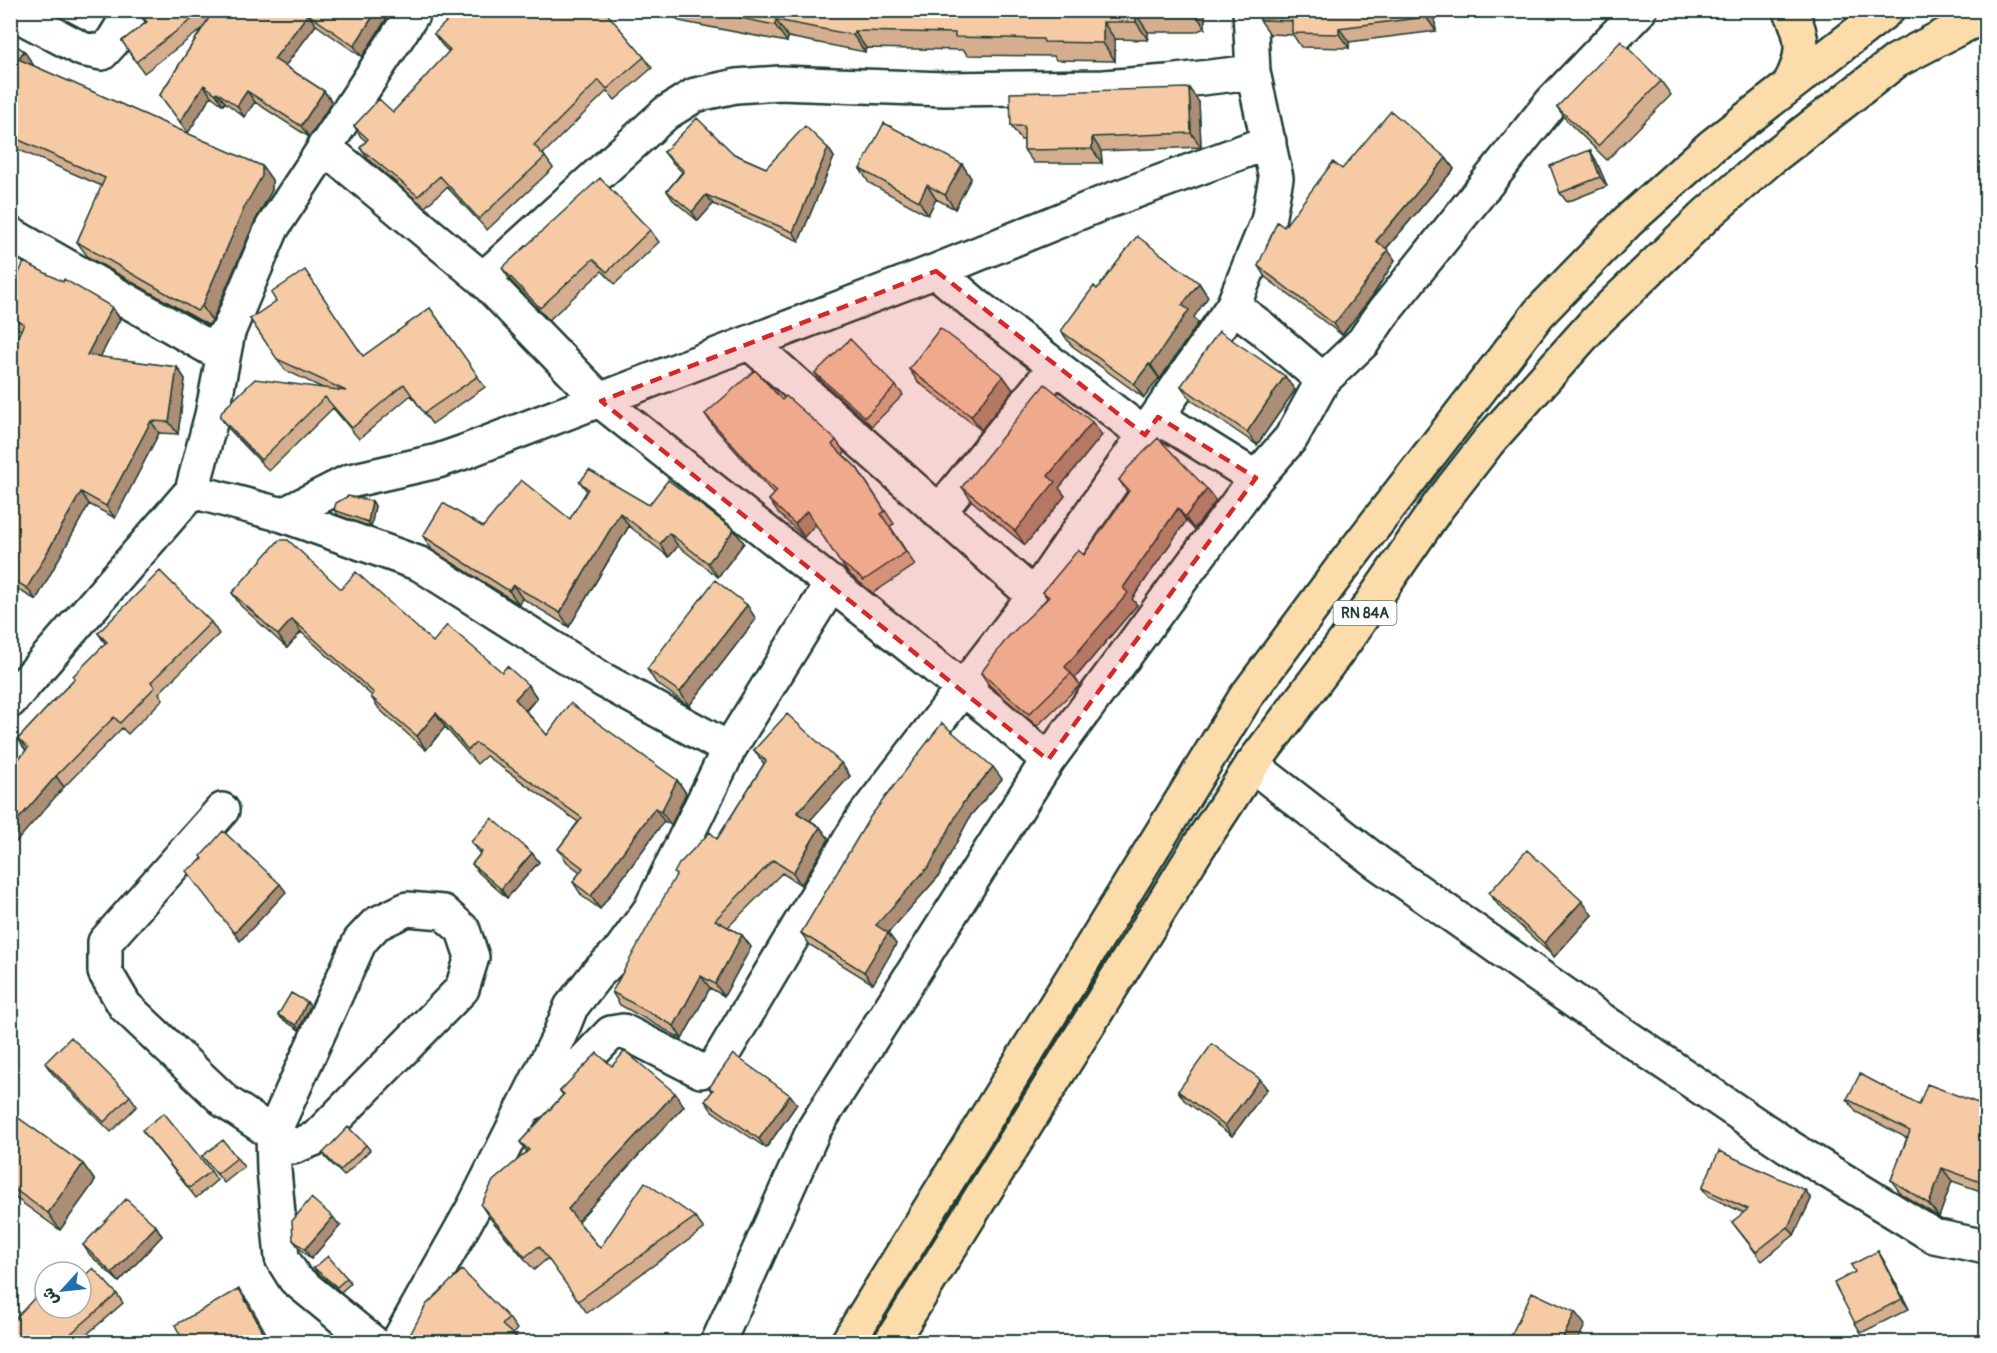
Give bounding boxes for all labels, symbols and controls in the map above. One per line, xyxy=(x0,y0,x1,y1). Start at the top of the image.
road number: RN 84A xyxy=(1334,601,1396,625)
north arrow xyxy=(33,1260,93,1320)
text: ش xyxy=(38,1284,63,1309)

